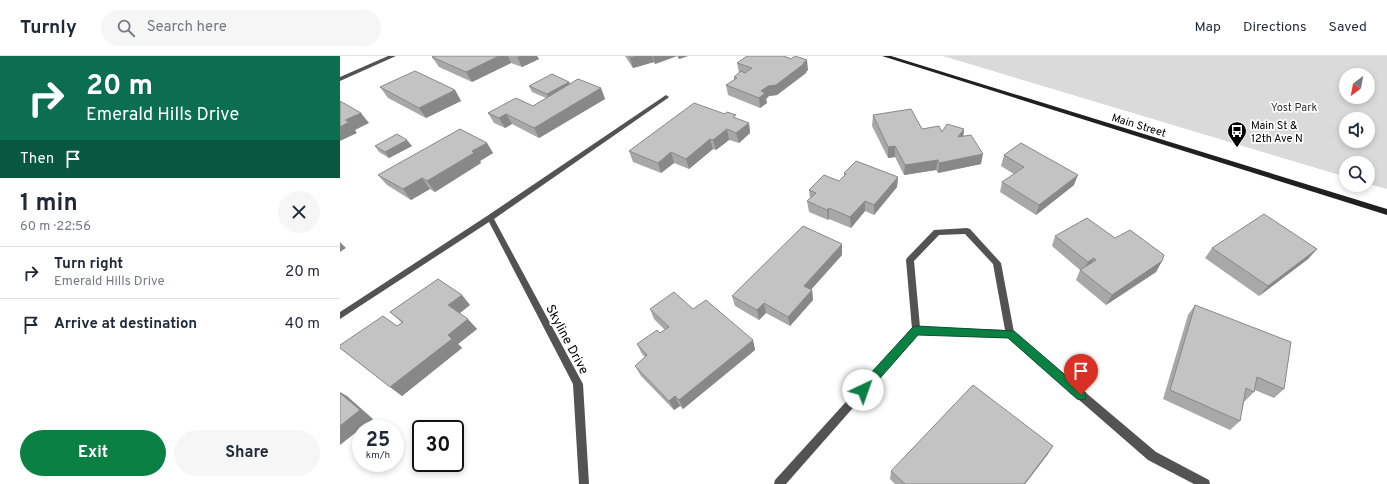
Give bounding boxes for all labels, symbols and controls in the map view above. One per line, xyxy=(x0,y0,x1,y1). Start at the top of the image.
search box xyxy=(101,10,381,46)
text: Turnly xyxy=(20,16,77,40)
icon: search xyxy=(115,17,137,39)
text: Search here xyxy=(147,18,227,37)
text: Map xyxy=(1195,19,1221,36)
text: Directions xyxy=(1243,19,1307,36)
text: Saved xyxy=(1329,19,1367,36)
north arrow xyxy=(1339,68,1375,104)
map controls xyxy=(1339,68,1375,192)
text: 20 m xyxy=(86,69,153,105)
icon: right xyxy=(20,72,72,124)
park label: Yost Park xyxy=(1271,101,1317,115)
text: Emerald Hills Drive xyxy=(86,104,239,127)
street label: Main Street xyxy=(1110,111,1168,141)
button: sound xyxy=(1339,112,1375,148)
place label: Main St & 12th Ave N xyxy=(1251,119,1303,146)
bus stop icon: Main St & 12th Ave N xyxy=(1226,120,1248,148)
icon: arrive xyxy=(62,148,84,170)
text: Then xyxy=(20,150,54,169)
button: search xyxy=(1339,156,1375,192)
text: 1 min xyxy=(20,189,78,219)
button: close xyxy=(278,191,320,233)
text: 60 m · 22:56 xyxy=(20,219,91,235)
text: Turn right xyxy=(54,255,123,274)
icon: right xyxy=(20,262,42,284)
text: 20 m xyxy=(285,263,320,282)
text: Emerald Hills Drive xyxy=(54,274,165,290)
street label: Skyline Drive xyxy=(541,302,591,377)
icon: arrive xyxy=(20,314,42,336)
text: Arrive at destination xyxy=(54,315,197,334)
text: 40 m xyxy=(285,315,320,334)
pin xyxy=(1064,354,1098,395)
icon: arrive xyxy=(1070,360,1092,382)
position arrow xyxy=(842,369,884,411)
speed limit sign: 30 xyxy=(412,420,464,472)
text: 25 xyxy=(366,428,390,454)
button: Exit xyxy=(20,430,166,476)
button: Share xyxy=(174,430,320,476)
text: km/h xyxy=(366,449,390,462)

